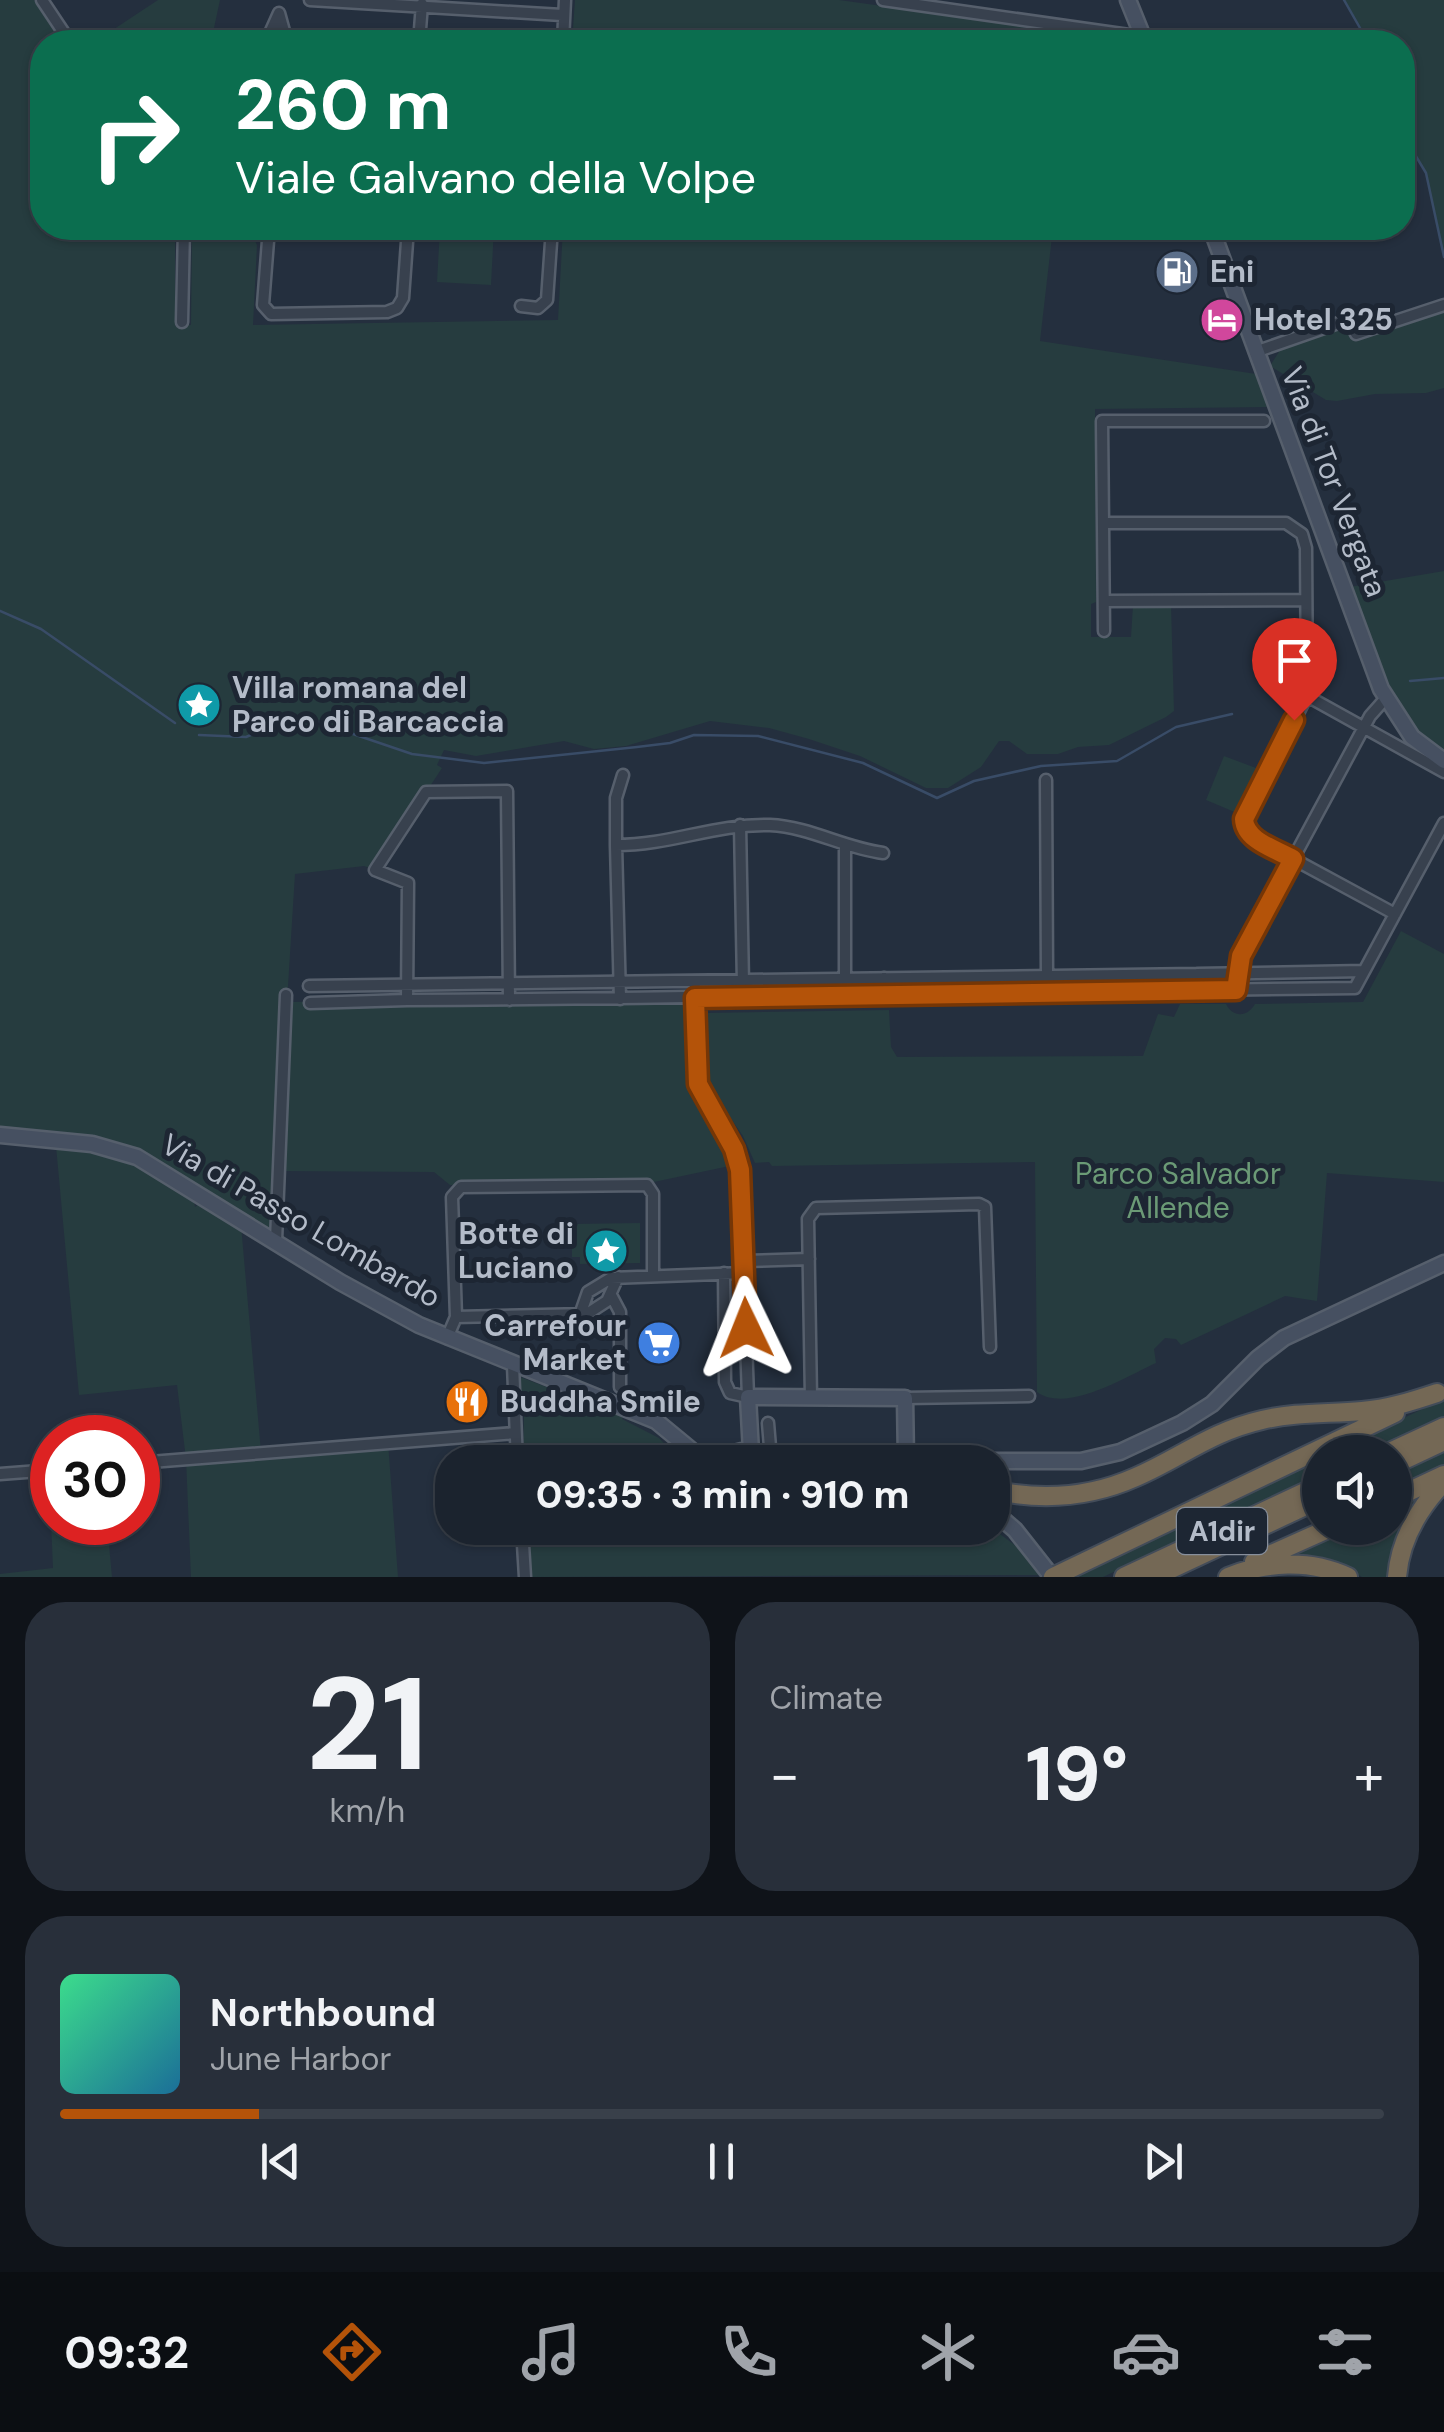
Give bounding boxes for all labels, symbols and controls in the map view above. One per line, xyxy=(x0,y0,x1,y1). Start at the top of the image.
text: 260 m xyxy=(235,60,451,151)
icon: right xyxy=(70,70,200,200)
text: Viale Galvano della Volpe xyxy=(235,148,756,207)
fuel station icon: Eni xyxy=(1154,249,1200,295)
place label: Eni xyxy=(1210,252,1254,291)
hotel icon: Hotel 325 xyxy=(1199,297,1245,343)
place label: Hotel 325 xyxy=(1254,300,1393,339)
street label: Via di Tor Vergata xyxy=(1273,361,1396,602)
pin xyxy=(1252,618,1337,721)
icon: arrive xyxy=(1267,633,1322,688)
place label: Villa romana del Parco di Barcaccia xyxy=(232,668,504,741)
place icon: Villa romana del Parco di Barcaccia xyxy=(176,682,222,728)
street label: Via di Passo Lombardo xyxy=(154,1125,448,1317)
park label: Parco Salvador Allende xyxy=(1075,1154,1281,1227)
place label: Botte di Luciano xyxy=(458,1214,574,1287)
place icon: Botte di Luciano xyxy=(583,1228,629,1274)
position arrow xyxy=(694,1276,798,1380)
place label: Carrefour Market xyxy=(484,1306,626,1379)
supermarket icon: Carrefour Market xyxy=(636,1320,682,1366)
restaurant icon: Buddha Smile xyxy=(444,1379,490,1425)
place label: Buddha Smile xyxy=(500,1382,701,1421)
speed limit sign: 30 xyxy=(30,1415,160,1545)
map controls xyxy=(1302,1435,1412,1545)
button: sound xyxy=(1302,1435,1412,1545)
text: 09:35 · 3 min · 910 m xyxy=(536,1470,909,1520)
road number: A1dir xyxy=(1177,1508,1267,1554)
text: 21 xyxy=(306,1640,428,1809)
text: Climate xyxy=(770,1677,883,1719)
text: 19° xyxy=(1025,1726,1128,1823)
text: − xyxy=(770,1739,800,1811)
text: + xyxy=(1354,1739,1384,1811)
text: km/h xyxy=(329,1790,405,1832)
text: Northbound xyxy=(210,1988,436,2038)
text: June Harbor xyxy=(210,2038,391,2080)
icon: previous xyxy=(253,2134,308,2189)
icon: pause xyxy=(694,2134,749,2189)
icon: next xyxy=(1136,2134,1191,2189)
icon: directions xyxy=(317,2317,387,2387)
icon: music xyxy=(516,2317,586,2387)
icon: phone xyxy=(714,2317,784,2387)
icon: climate xyxy=(913,2317,983,2387)
icon: car xyxy=(1111,2317,1181,2387)
icon: filters xyxy=(1310,2317,1380,2387)
text: 09:32 xyxy=(64,2323,189,2382)

